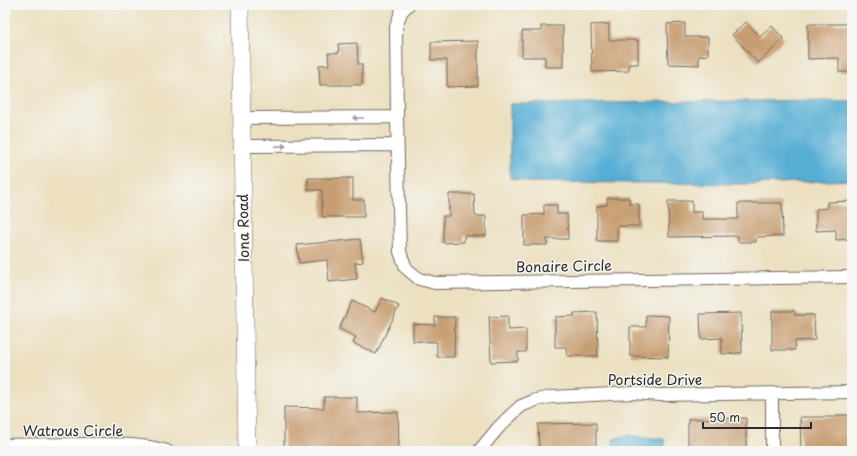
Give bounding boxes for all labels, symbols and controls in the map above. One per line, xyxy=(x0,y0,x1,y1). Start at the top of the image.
one-way arrow xyxy=(352,114,364,121)
one-way arrow xyxy=(275,143,288,149)
street label: Iona Road xyxy=(232,194,254,262)
street label: Bonaire Circle xyxy=(516,255,612,277)
street label: Portside Drive xyxy=(608,369,702,390)
scale bar xyxy=(703,404,811,430)
text: 50 m xyxy=(709,408,740,426)
street label: Watrous Circle xyxy=(23,420,123,441)

